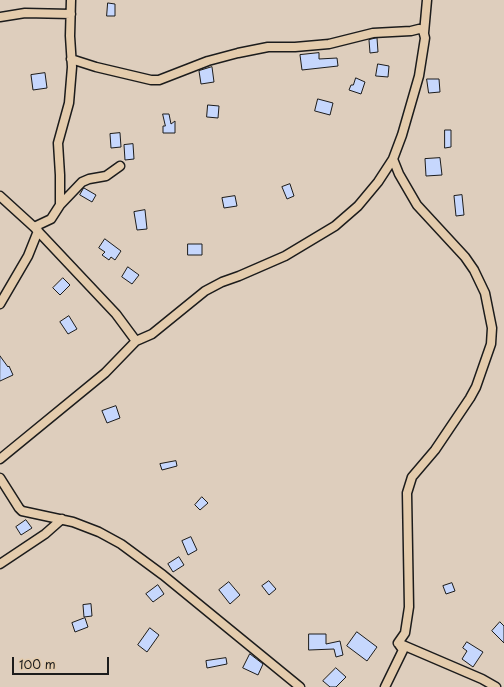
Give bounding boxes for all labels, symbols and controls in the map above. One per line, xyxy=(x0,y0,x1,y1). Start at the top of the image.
scale bar xyxy=(14,649,111,675)
text: 100 m xyxy=(19,655,56,673)

